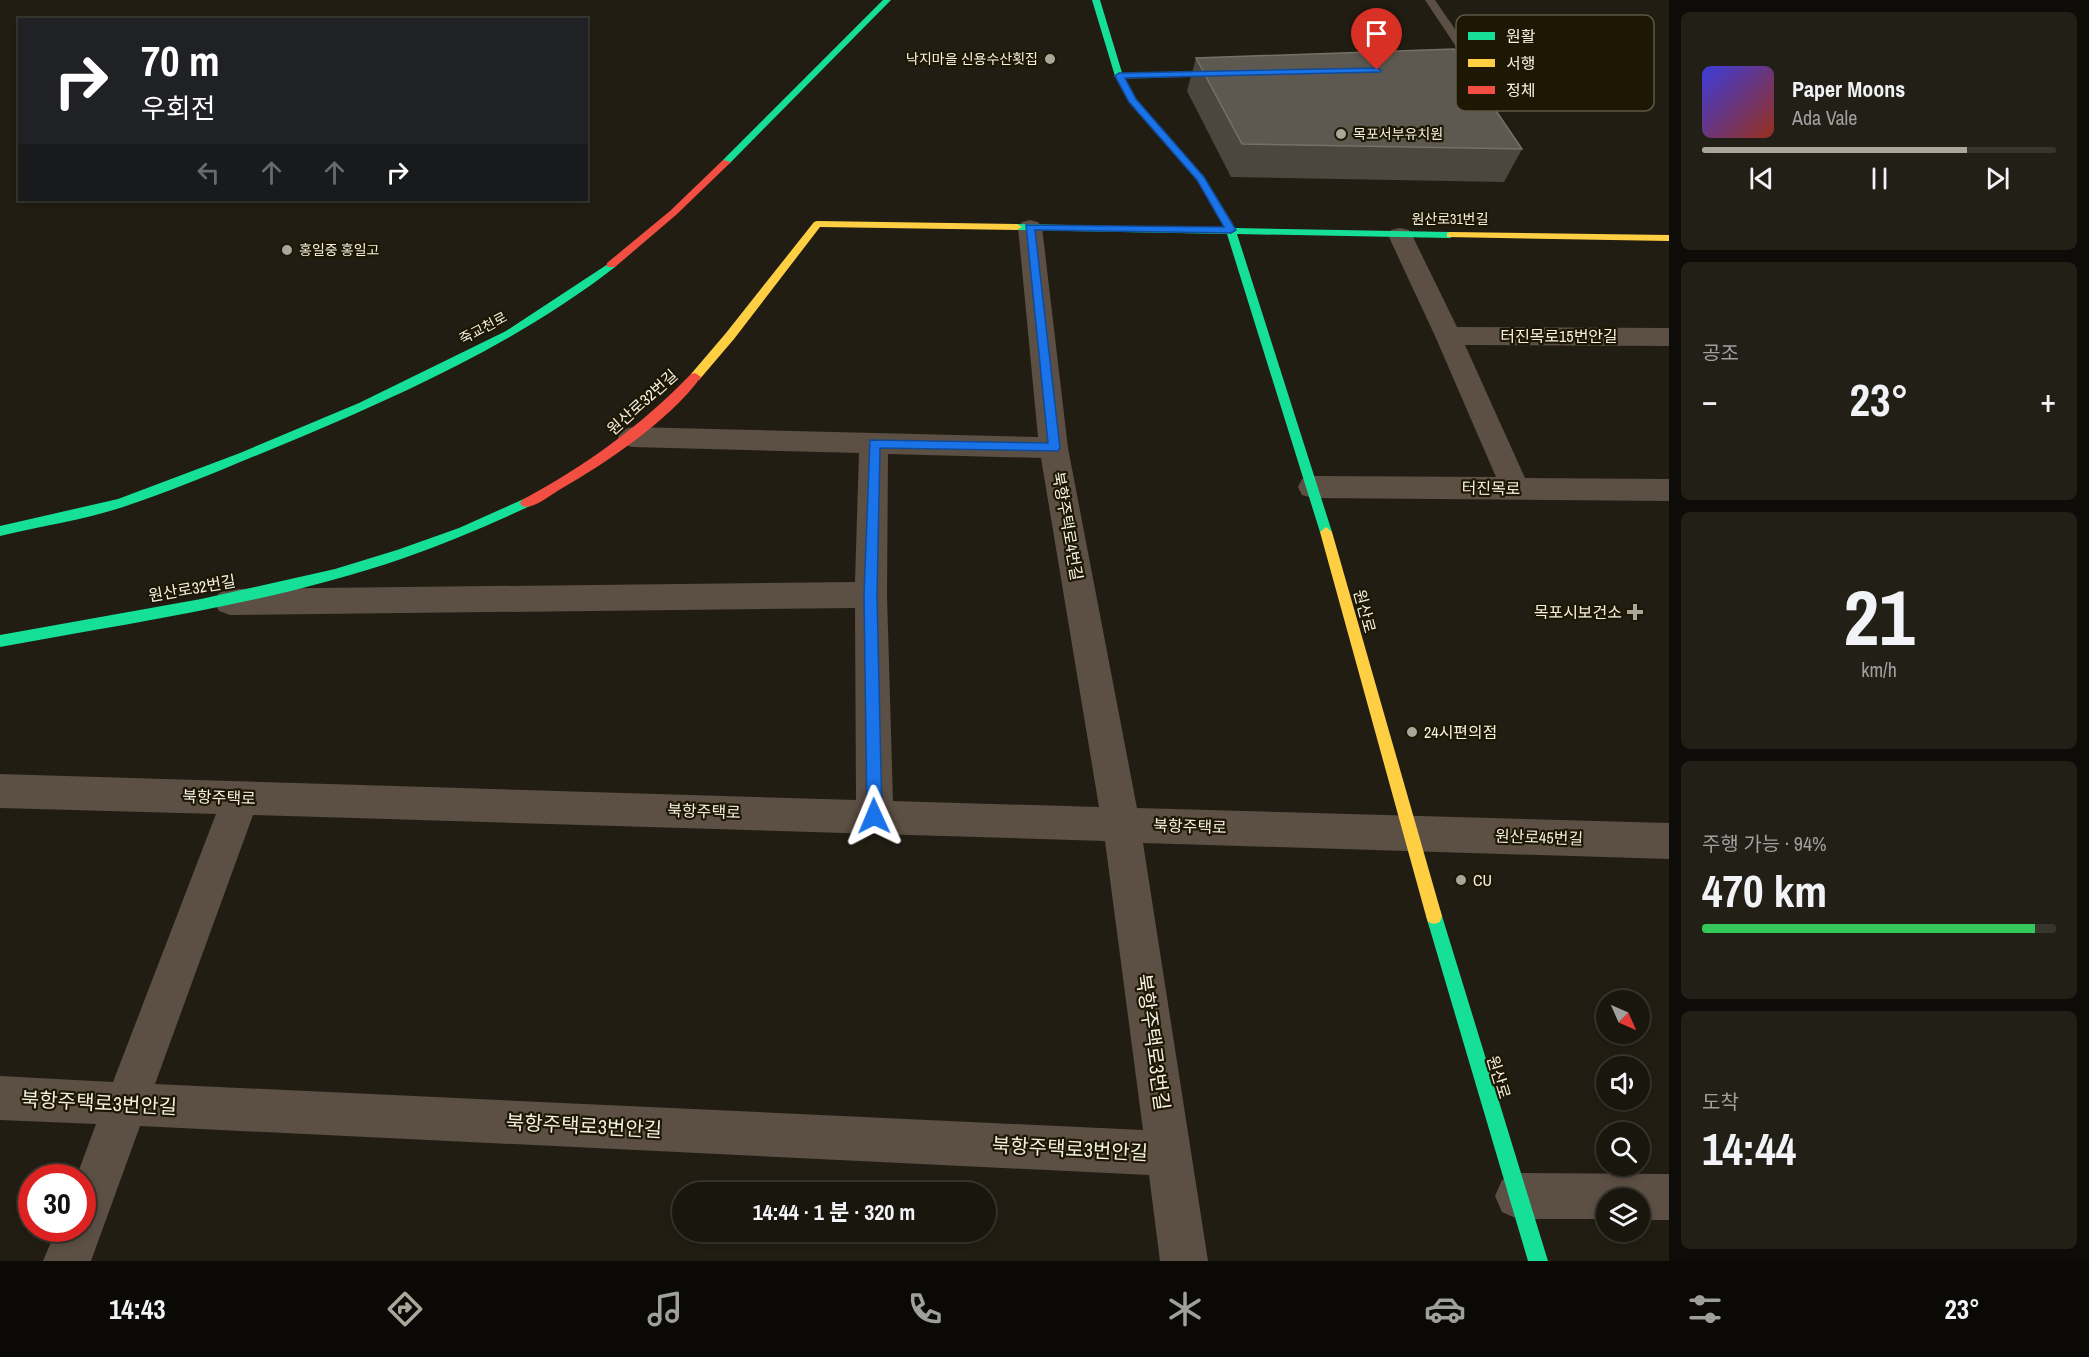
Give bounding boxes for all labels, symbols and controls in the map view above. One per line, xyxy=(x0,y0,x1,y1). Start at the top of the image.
pin xyxy=(1351,8,1402,70)
legend xyxy=(1456,15,1654,111)
icon: arrive xyxy=(1360,17,1393,50)
text: 원활 xyxy=(1506,25,1536,47)
text: 70 m xyxy=(141,33,220,89)
icon: right xyxy=(42,42,120,120)
place label: 낙지마을 신용수산횟집 xyxy=(906,50,1038,68)
marker: 낙지마을 신용수산횟집 xyxy=(1043,52,1057,66)
text: 서행 xyxy=(1506,52,1535,74)
text: Paper Moons xyxy=(1792,74,1905,104)
text: 정체 xyxy=(1506,79,1535,101)
text: 우회전 xyxy=(141,90,216,126)
text: Ada Vale xyxy=(1792,104,1857,131)
place label: 목포서부유치원 xyxy=(1353,125,1443,143)
marker: 목포서부유치원 xyxy=(1334,127,1348,141)
icon: left xyxy=(192,156,225,189)
icon: ahead xyxy=(255,156,288,189)
icon: ahead xyxy=(318,156,351,189)
icon: right xyxy=(381,156,414,189)
icon: previous xyxy=(1745,162,1778,195)
icon: pause xyxy=(1863,162,1896,195)
icon: next xyxy=(1981,162,2014,195)
street label: 원산로31번길 xyxy=(1411,210,1489,228)
place label: 홍일중 홍일고 xyxy=(299,241,380,259)
marker: 홍일중 홍일고 xyxy=(280,243,294,257)
street label: 죽교천로 xyxy=(456,308,510,348)
street label: 터진목로15번안길 xyxy=(1500,325,1618,347)
text: 공조 xyxy=(1702,339,1739,366)
street label: 원산로32번길 xyxy=(602,364,682,440)
text: 23° xyxy=(1849,369,1909,430)
text: − xyxy=(1702,378,1718,422)
text: + xyxy=(2040,378,2056,422)
street label: 북항주택로4번길 xyxy=(1048,470,1088,582)
street label: 터진목로 xyxy=(1461,476,1521,500)
text: 21 xyxy=(1843,564,1915,669)
street label: 원산로32번길 xyxy=(147,570,237,606)
street label: 원산로 xyxy=(1349,587,1381,635)
place label: 목포시보건소 xyxy=(1534,601,1622,623)
marker: 목포시보건소 xyxy=(1626,603,1644,621)
text: km/h xyxy=(1861,656,1897,683)
place label: 24시편의점 xyxy=(1424,721,1497,743)
marker: 24시편의점 xyxy=(1405,725,1419,739)
position arrow xyxy=(842,784,906,848)
street label: 북항주택로 xyxy=(182,785,256,809)
street label: 북항주택로 xyxy=(667,799,741,823)
street label: 북항주택로 xyxy=(1153,814,1227,838)
street label: 원산로45번길 xyxy=(1495,824,1583,850)
text: 주행 가능 · 94% xyxy=(1702,830,1827,857)
text: 470 km xyxy=(1702,860,1827,921)
place label: CU xyxy=(1473,869,1492,891)
marker: CU xyxy=(1454,873,1468,887)
street label: 북항주택로3번길 xyxy=(1131,972,1176,1112)
north arrow xyxy=(1596,990,1650,1044)
map controls xyxy=(1596,990,1650,1242)
street label: 원산로 xyxy=(1482,1053,1516,1102)
button: sound xyxy=(1596,1056,1650,1110)
street label: 북항주택로3번안길 xyxy=(20,1085,178,1120)
text: 도착 xyxy=(1702,1088,1739,1115)
street label: 북항주택로3번안길 xyxy=(505,1108,663,1143)
text: 14:44 xyxy=(1702,1118,1796,1179)
button: search xyxy=(1596,1122,1650,1176)
street label: 북항주택로3번안길 xyxy=(991,1131,1149,1166)
speed limit sign: 30 xyxy=(18,1164,96,1242)
button: layers xyxy=(1596,1188,1650,1242)
text: 14:44 · 1 분 · 320 m xyxy=(753,1197,915,1227)
icon: directions xyxy=(384,1288,426,1330)
icon: music xyxy=(644,1288,686,1330)
icon: phone xyxy=(904,1288,946,1330)
icon: climate xyxy=(1164,1288,1206,1330)
icon: car xyxy=(1424,1288,1466,1330)
icon: filters xyxy=(1684,1288,1726,1330)
text: 14:43 xyxy=(109,1291,166,1327)
text: 23° xyxy=(1944,1291,1980,1327)

